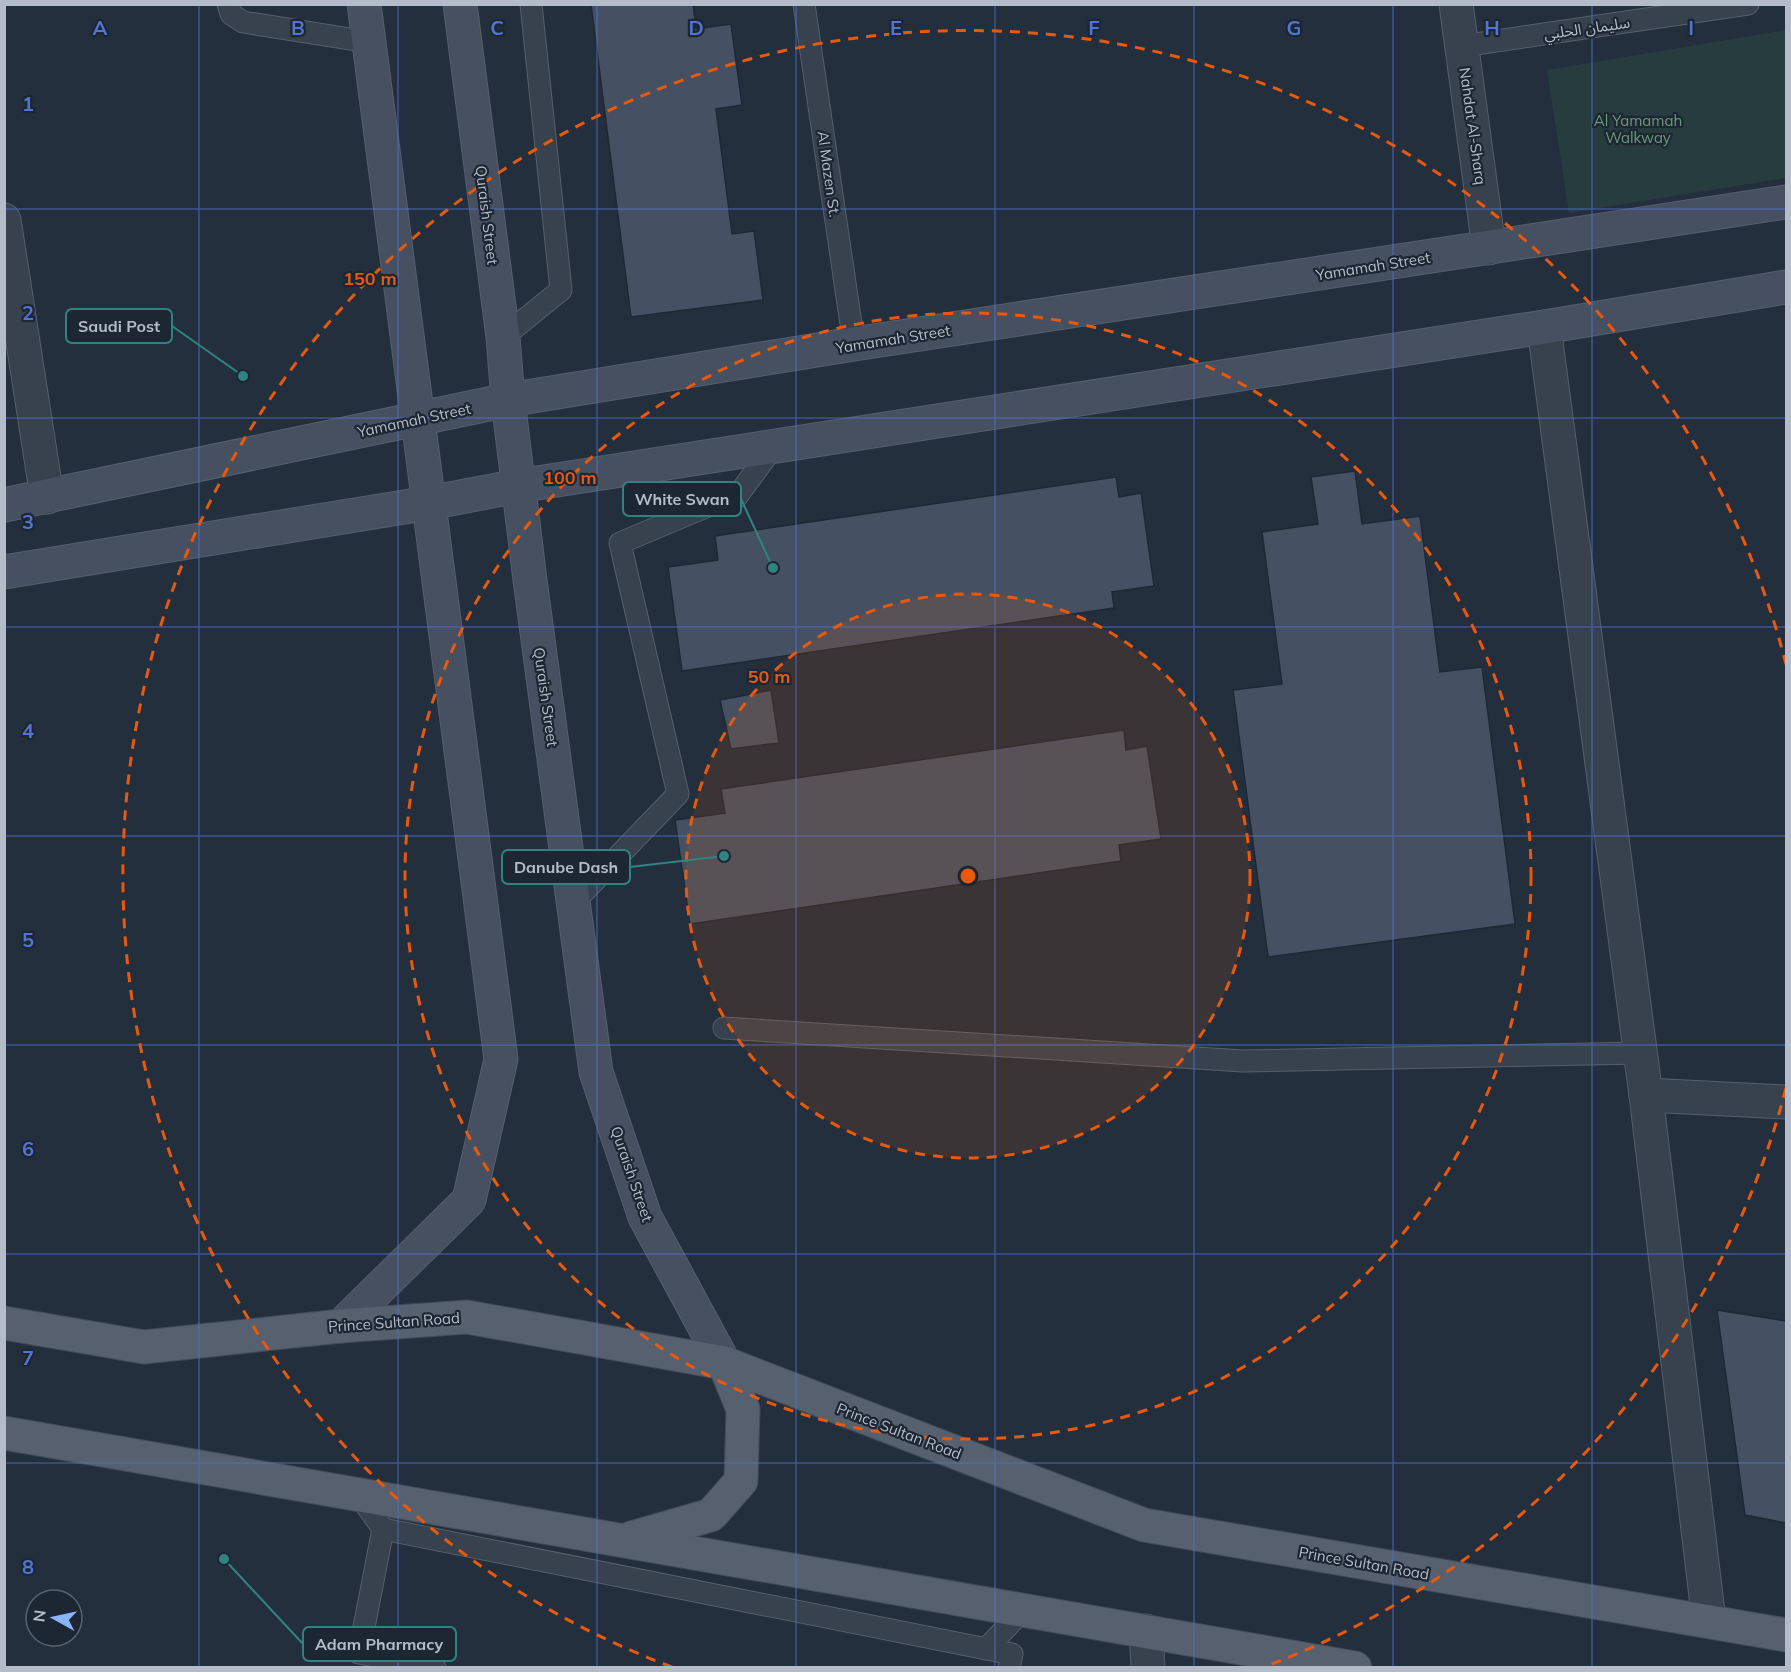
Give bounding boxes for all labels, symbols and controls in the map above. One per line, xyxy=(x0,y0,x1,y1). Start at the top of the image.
street label: سليمان الحلبي xyxy=(1543,13,1632,46)
text: A xyxy=(93,15,108,40)
text: B xyxy=(291,15,305,40)
text: C xyxy=(490,15,504,40)
text: D xyxy=(688,15,704,40)
text: E xyxy=(890,15,902,40)
text: F xyxy=(1088,15,1100,40)
text: G xyxy=(1287,15,1301,40)
text: H xyxy=(1484,15,1500,40)
text: I xyxy=(1688,15,1694,40)
street label: Nahdat Al-Sharq xyxy=(1455,66,1491,186)
text: 1 xyxy=(22,91,34,116)
park label: Al Yamamah Walkway xyxy=(1594,111,1682,147)
street label: Al Mazen St. xyxy=(814,130,844,218)
street label: Quraish Street xyxy=(471,164,503,266)
street label: Yamamah Street xyxy=(1313,248,1432,285)
text: 150 m xyxy=(343,267,397,290)
text: 2 xyxy=(22,300,34,325)
callout: Saudi Post xyxy=(66,309,172,343)
text: Saudi Post xyxy=(78,316,160,336)
street label: Yamamah Street xyxy=(833,321,952,358)
street label: Yamamah Street xyxy=(355,399,472,442)
text: 100 m xyxy=(543,466,597,489)
callout: White Swan xyxy=(623,482,741,516)
text: White Swan xyxy=(635,489,729,509)
text: 3 xyxy=(22,509,34,534)
street label: Quraish Street xyxy=(530,646,562,748)
text: 50 m xyxy=(748,665,790,688)
text: 4 xyxy=(22,718,34,743)
callout: Danube Dash xyxy=(502,850,630,884)
text: Danube Dash xyxy=(514,857,618,877)
centre of rings xyxy=(958,866,978,886)
text: 5 xyxy=(22,927,34,952)
street label: Quraish Street xyxy=(607,1124,657,1224)
text: 6 xyxy=(22,1136,34,1161)
street label: Prince Sultan Road xyxy=(327,1308,461,1336)
text: 7 xyxy=(22,1345,34,1370)
street label: Prince Sultan Road xyxy=(834,1398,964,1464)
street label: Prince Sultan Road xyxy=(1297,1542,1431,1584)
text: 8 xyxy=(22,1554,34,1579)
north arrow xyxy=(24,1588,84,1648)
text: N xyxy=(28,1609,50,1623)
callout: Adam Pharmacy xyxy=(303,1627,456,1661)
text: Adam Pharmacy xyxy=(315,1634,443,1654)

